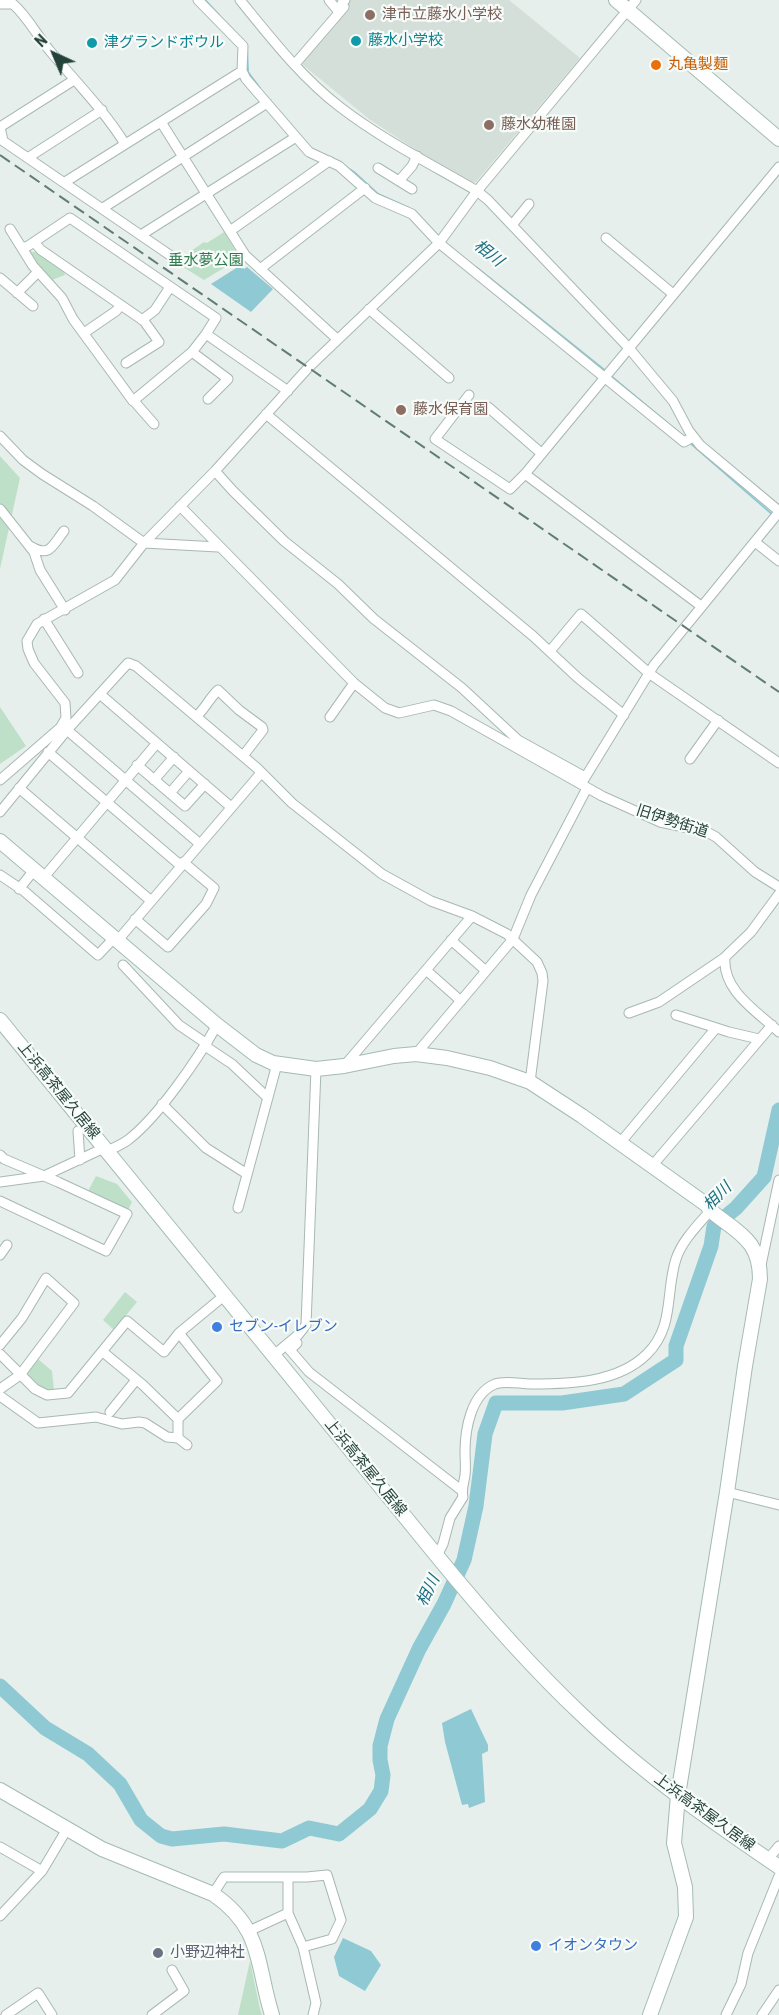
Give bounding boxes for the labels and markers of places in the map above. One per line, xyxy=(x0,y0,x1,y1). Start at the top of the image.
place label: 津市立藤水小学校 xyxy=(382,6,502,24)
marker: 津市立藤水小学校 xyxy=(363,8,377,22)
place label: 藤水小学校 xyxy=(368,32,443,50)
place label: 津グランドボウル xyxy=(104,34,224,52)
marker: 藤水小学校 xyxy=(349,34,363,48)
marker: 津グランドボウル xyxy=(85,36,99,50)
place label: 丸亀製麺 xyxy=(668,56,728,74)
marker: 丸亀製麺 xyxy=(649,58,663,72)
place label: 藤水幼稚園 xyxy=(501,116,576,134)
marker: 藤水幼稚園 xyxy=(482,118,496,132)
place label: 藤水保育園 xyxy=(413,401,488,419)
marker: 藤水保育園 xyxy=(394,403,408,417)
place label: セブン-イレブン xyxy=(229,1318,338,1336)
marker: セブン-イレブン xyxy=(210,1320,224,1334)
place label: イオンタウン xyxy=(548,1937,638,1955)
marker: イオンタウン xyxy=(529,1939,543,1953)
place label: 小野辺神社 xyxy=(170,1944,245,1962)
marker: 小野辺神社 xyxy=(151,1946,165,1960)

